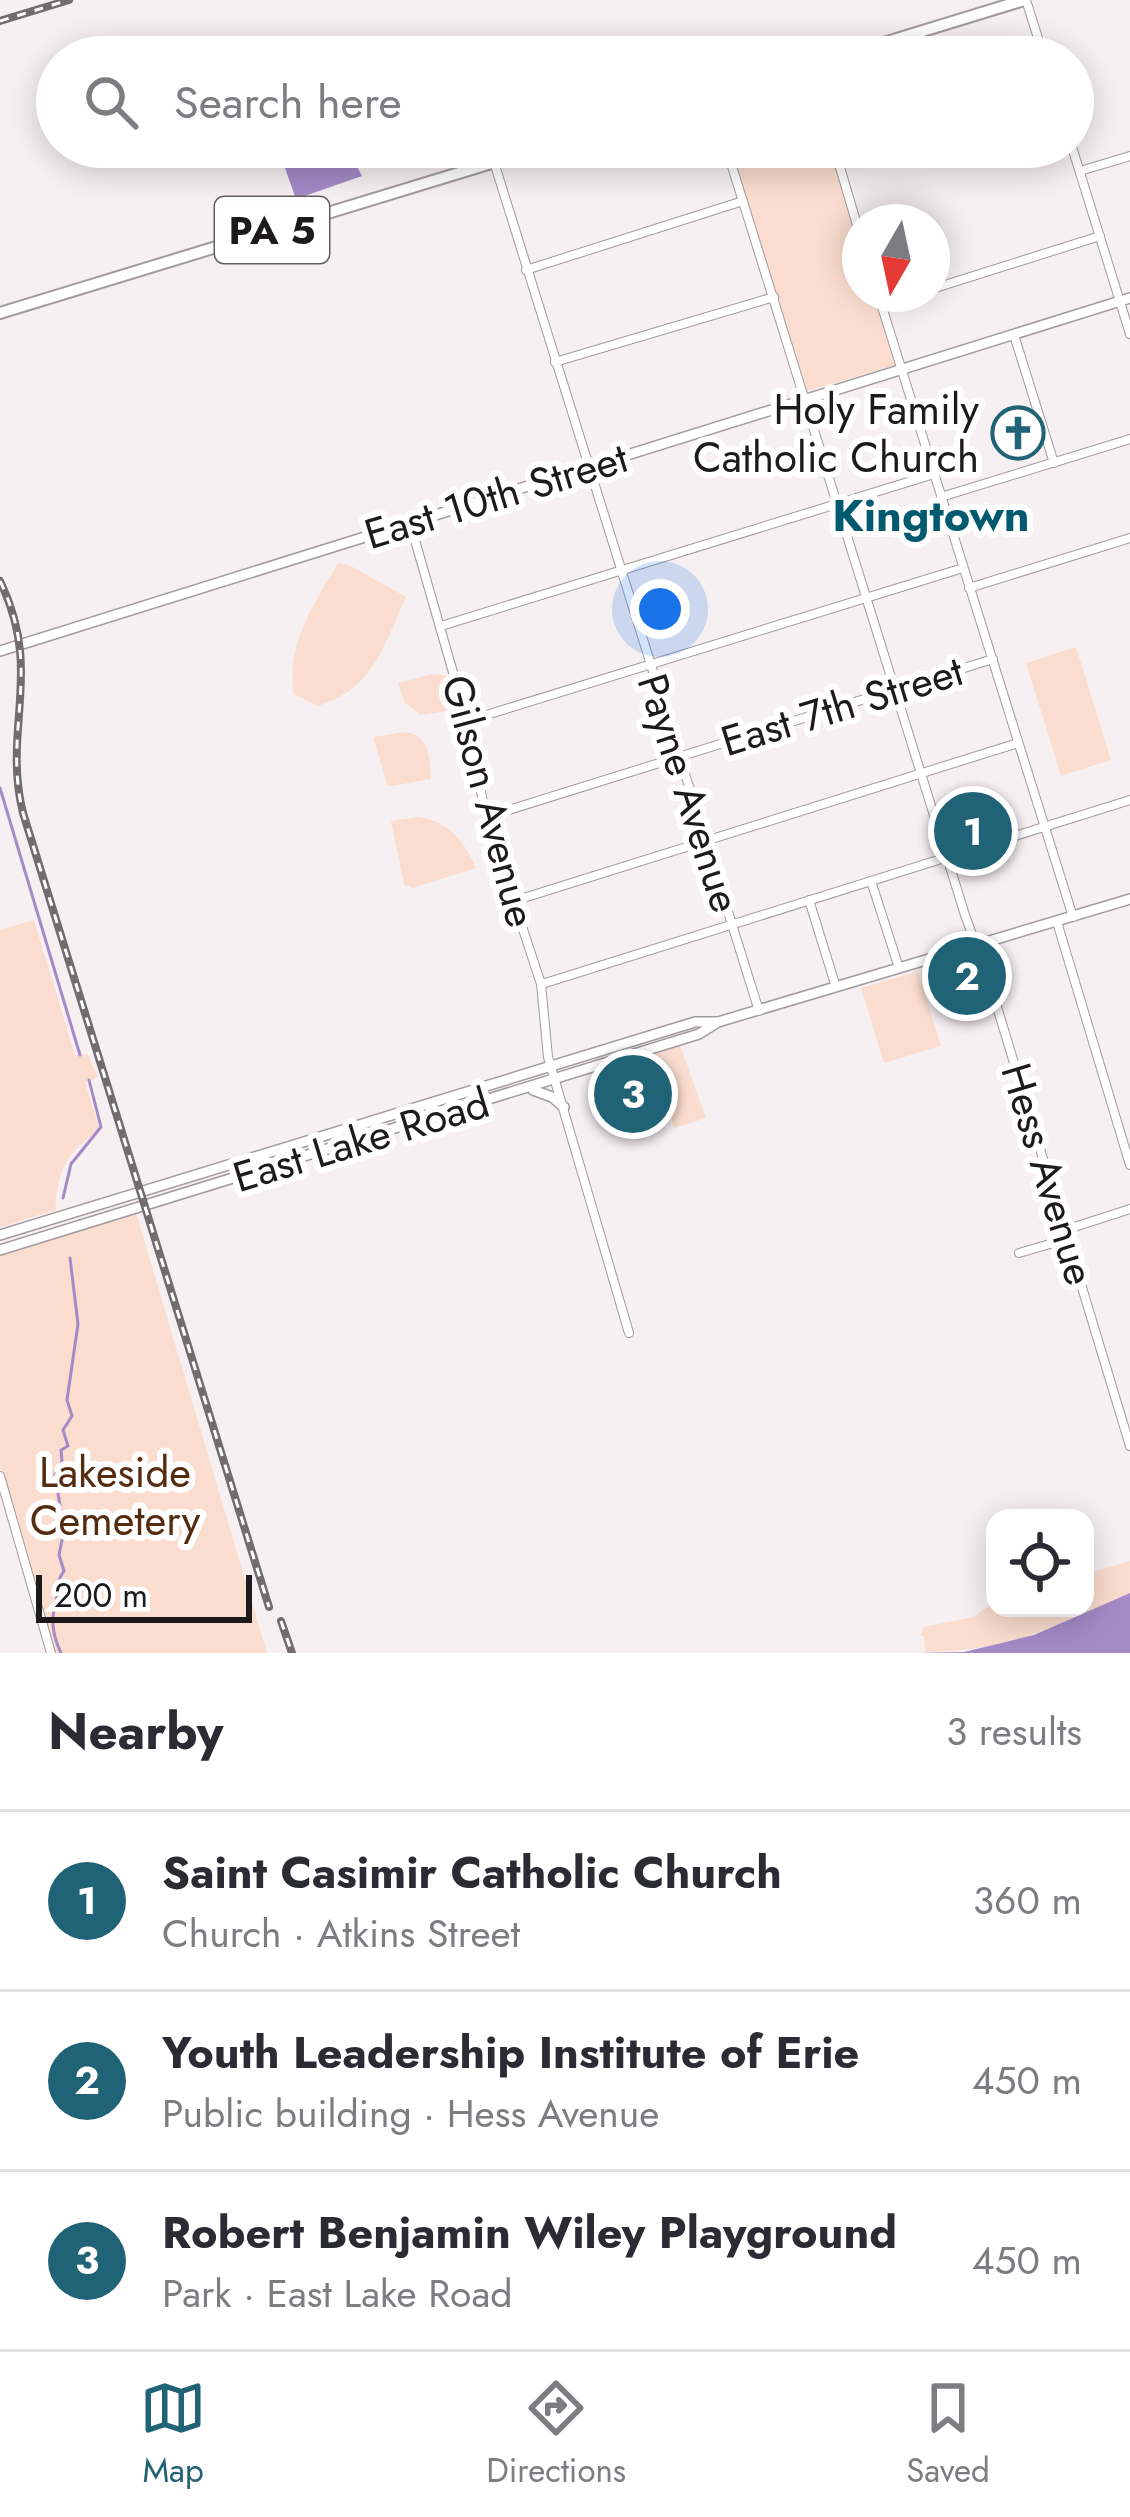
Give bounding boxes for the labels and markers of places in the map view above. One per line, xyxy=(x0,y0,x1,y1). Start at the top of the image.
place label: Holy Family Catholic Church xyxy=(693,379,980,488)
church icon: Holy Family Catholic Church xyxy=(990,405,1046,461)
pin: 1 xyxy=(934,786,1012,876)
pin: 2 xyxy=(928,931,1006,1021)
pin: 3 xyxy=(594,1049,672,1139)

